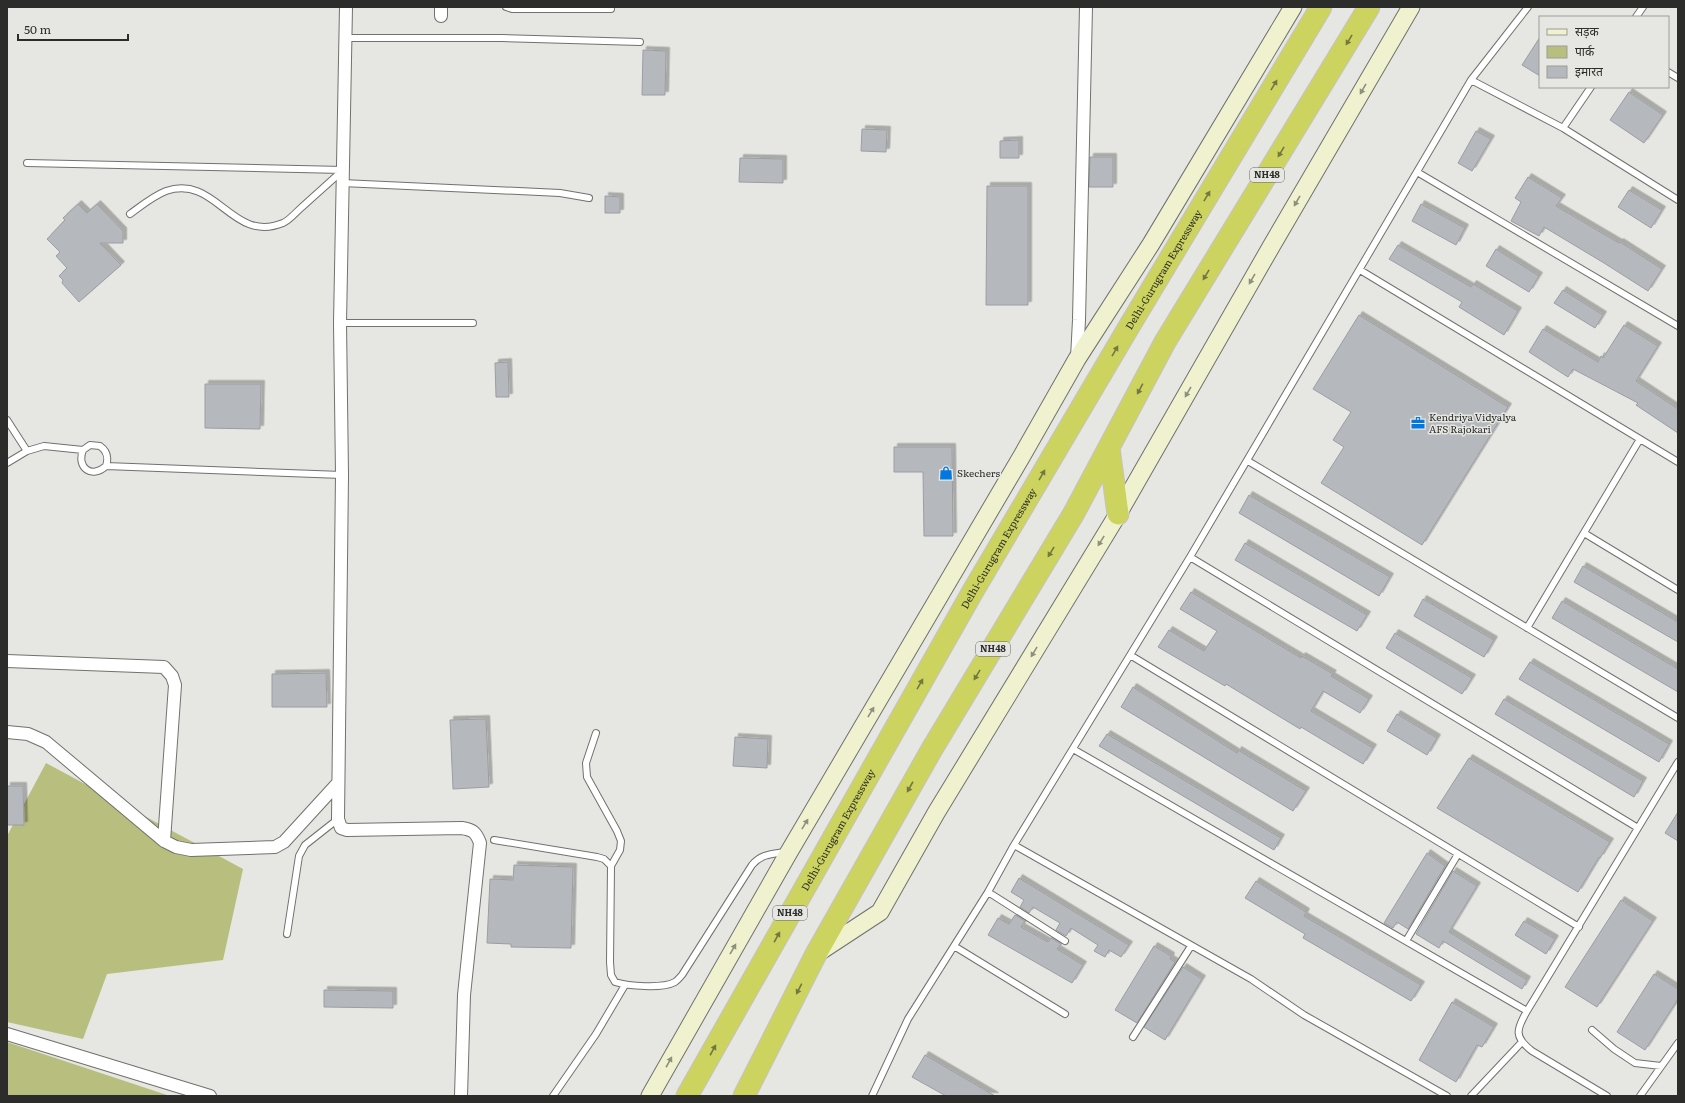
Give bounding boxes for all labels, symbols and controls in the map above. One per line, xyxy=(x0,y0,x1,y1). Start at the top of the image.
scale bar xyxy=(18,16,128,42)
legend xyxy=(1539,16,1669,88)
text: 50 m xyxy=(24,20,51,38)
text: सड़क xyxy=(1575,22,1600,40)
one-way arrow xyxy=(1345,34,1352,46)
text: पार्क xyxy=(1575,42,1595,60)
text: इमारत xyxy=(1575,62,1604,80)
one-way arrow xyxy=(1271,79,1278,91)
one-way arrow xyxy=(1360,83,1367,95)
one-way arrow xyxy=(1278,146,1285,157)
road number: NH48 xyxy=(1250,168,1284,182)
one-way arrow xyxy=(1204,190,1211,202)
one-way arrow xyxy=(1294,195,1301,207)
street label: Delhi-Gurugram Expressway xyxy=(1121,206,1205,332)
one-way arrow xyxy=(1203,269,1210,281)
one-way arrow xyxy=(1249,273,1256,285)
one-way arrow xyxy=(1111,345,1118,357)
one-way arrow xyxy=(1137,383,1144,395)
one-way arrow xyxy=(1184,386,1191,398)
place label: Kendriya Vidyalya AFS Rajokari xyxy=(1429,409,1517,436)
office icon: Kendriya Vidyalya AFS Rajokari xyxy=(1410,415,1426,431)
shop icon: Skechers xyxy=(938,465,954,481)
place label: Skechers xyxy=(957,465,1000,480)
one-way arrow xyxy=(1038,469,1045,481)
street label: Delhi-Gurugram Expressway xyxy=(957,485,1039,611)
one-way arrow xyxy=(1098,535,1105,547)
one-way arrow xyxy=(1047,546,1054,558)
road number: NH48 xyxy=(976,642,1010,656)
one-way arrow xyxy=(1030,647,1038,657)
one-way arrow xyxy=(973,669,980,681)
one-way arrow xyxy=(916,678,923,690)
one-way arrow xyxy=(868,706,875,718)
street label: Delhi-Gurugram Expressway xyxy=(797,766,878,893)
one-way arrow xyxy=(907,781,914,793)
one-way arrow xyxy=(801,819,809,829)
road number: NH48 xyxy=(773,906,807,920)
one-way arrow xyxy=(773,931,780,943)
one-way arrow xyxy=(730,943,737,955)
one-way arrow xyxy=(796,983,802,994)
one-way arrow xyxy=(709,1044,716,1056)
one-way arrow xyxy=(665,1056,672,1068)

